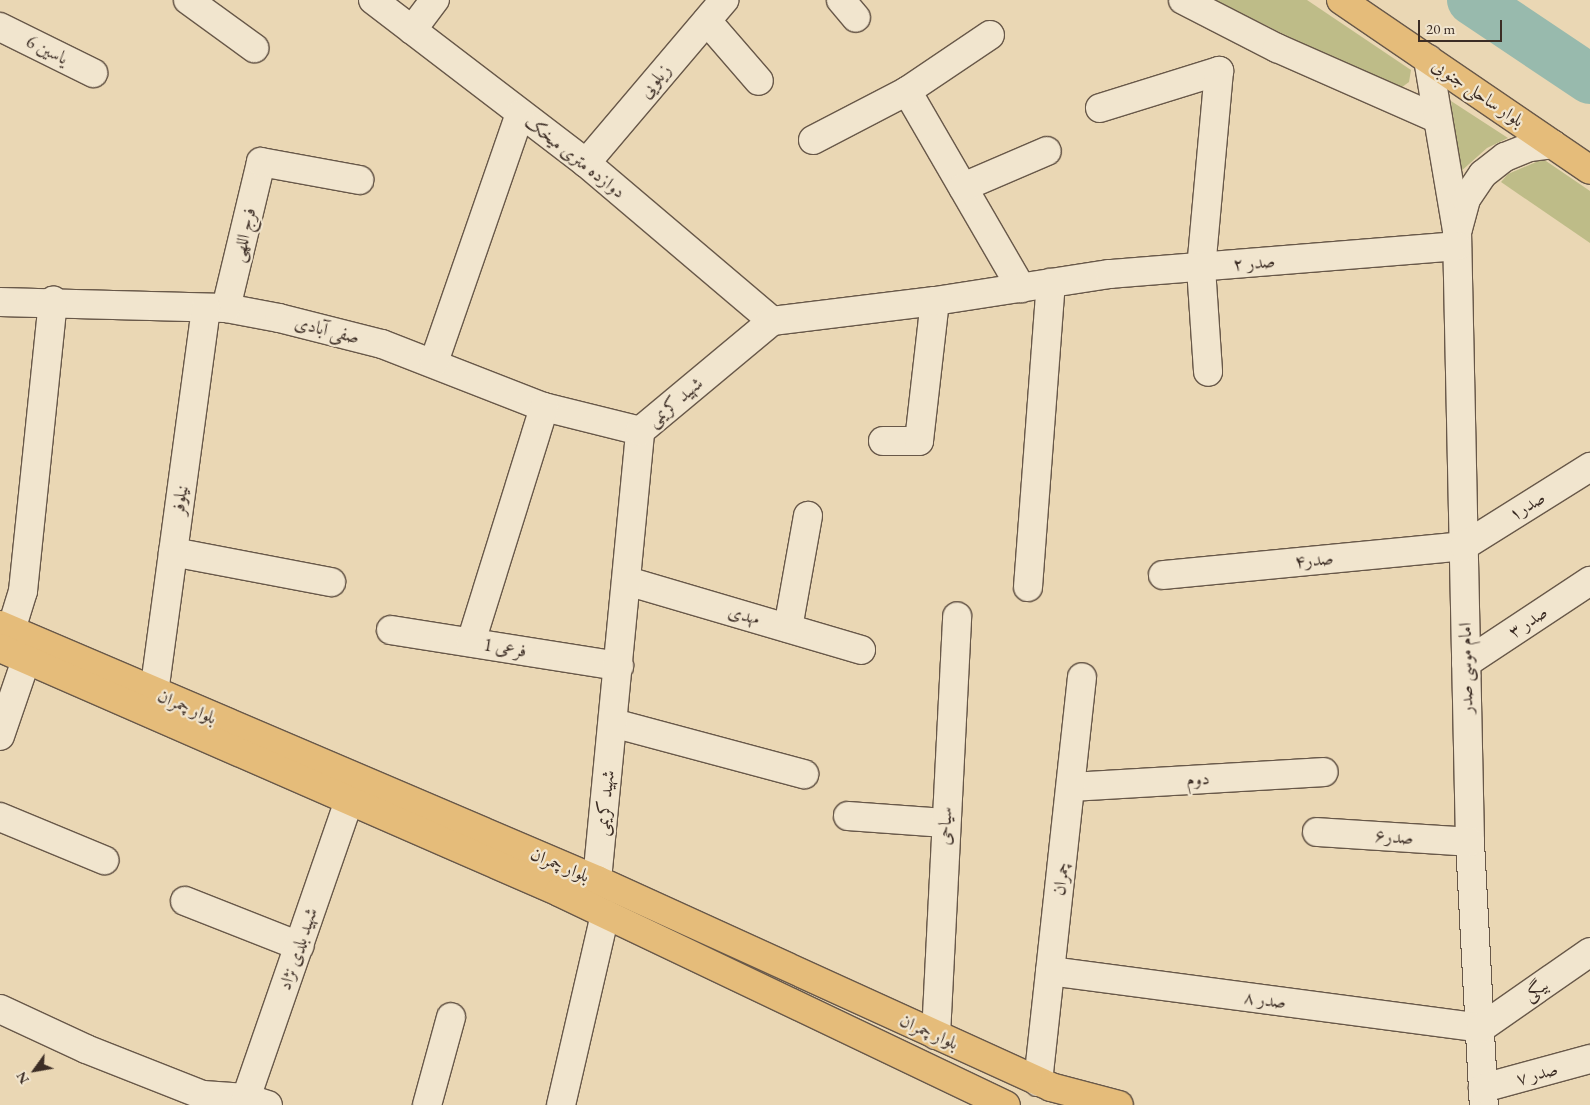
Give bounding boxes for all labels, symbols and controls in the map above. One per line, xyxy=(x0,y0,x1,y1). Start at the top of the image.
scale bar xyxy=(1420,10,1504,42)
text: 20 m xyxy=(1426,19,1455,38)
street label: یاسین 6 xyxy=(23,31,71,69)
street label: بلوار ساحلی جنوبی xyxy=(1428,54,1528,132)
street label: زیلویی xyxy=(635,60,675,102)
street label: دوازده متری میخک xyxy=(520,111,630,203)
street label: فرج اللهی xyxy=(227,206,261,264)
street label: صدر ۲ xyxy=(1232,250,1276,276)
street label: صفی آبادی xyxy=(293,312,361,348)
street label: شهید کریمی xyxy=(643,373,707,431)
street label: نیلوفر xyxy=(167,484,193,516)
street label: صدر۱ xyxy=(1505,487,1549,525)
street label: صدر۴ xyxy=(1294,548,1334,572)
street label: مهدی xyxy=(726,600,762,630)
street label: صدر ۳ xyxy=(1504,601,1552,643)
street label: امام موسی صدر xyxy=(1454,622,1478,714)
street label: فرعی 1 xyxy=(482,634,528,662)
street label: بلوار چمران xyxy=(154,685,220,729)
street label: دوم xyxy=(1186,768,1210,790)
street label: شهید کریمی xyxy=(591,769,619,837)
street label: سیاحی xyxy=(933,806,957,846)
street label: صدر۶ xyxy=(1374,825,1414,849)
street label: بلوار چمران xyxy=(527,843,593,887)
street label: چمران xyxy=(1048,861,1074,897)
street label: شهید بلدی نژاد xyxy=(274,905,322,993)
street label: بیگی xyxy=(1520,974,1552,1006)
street label: صدر ۸ xyxy=(1243,987,1287,1013)
street label: بلوار چمران xyxy=(896,1010,962,1054)
north arrow xyxy=(10,1045,60,1095)
street label: صدر ۷ xyxy=(1514,1058,1560,1090)
text: N xyxy=(12,1068,33,1088)

